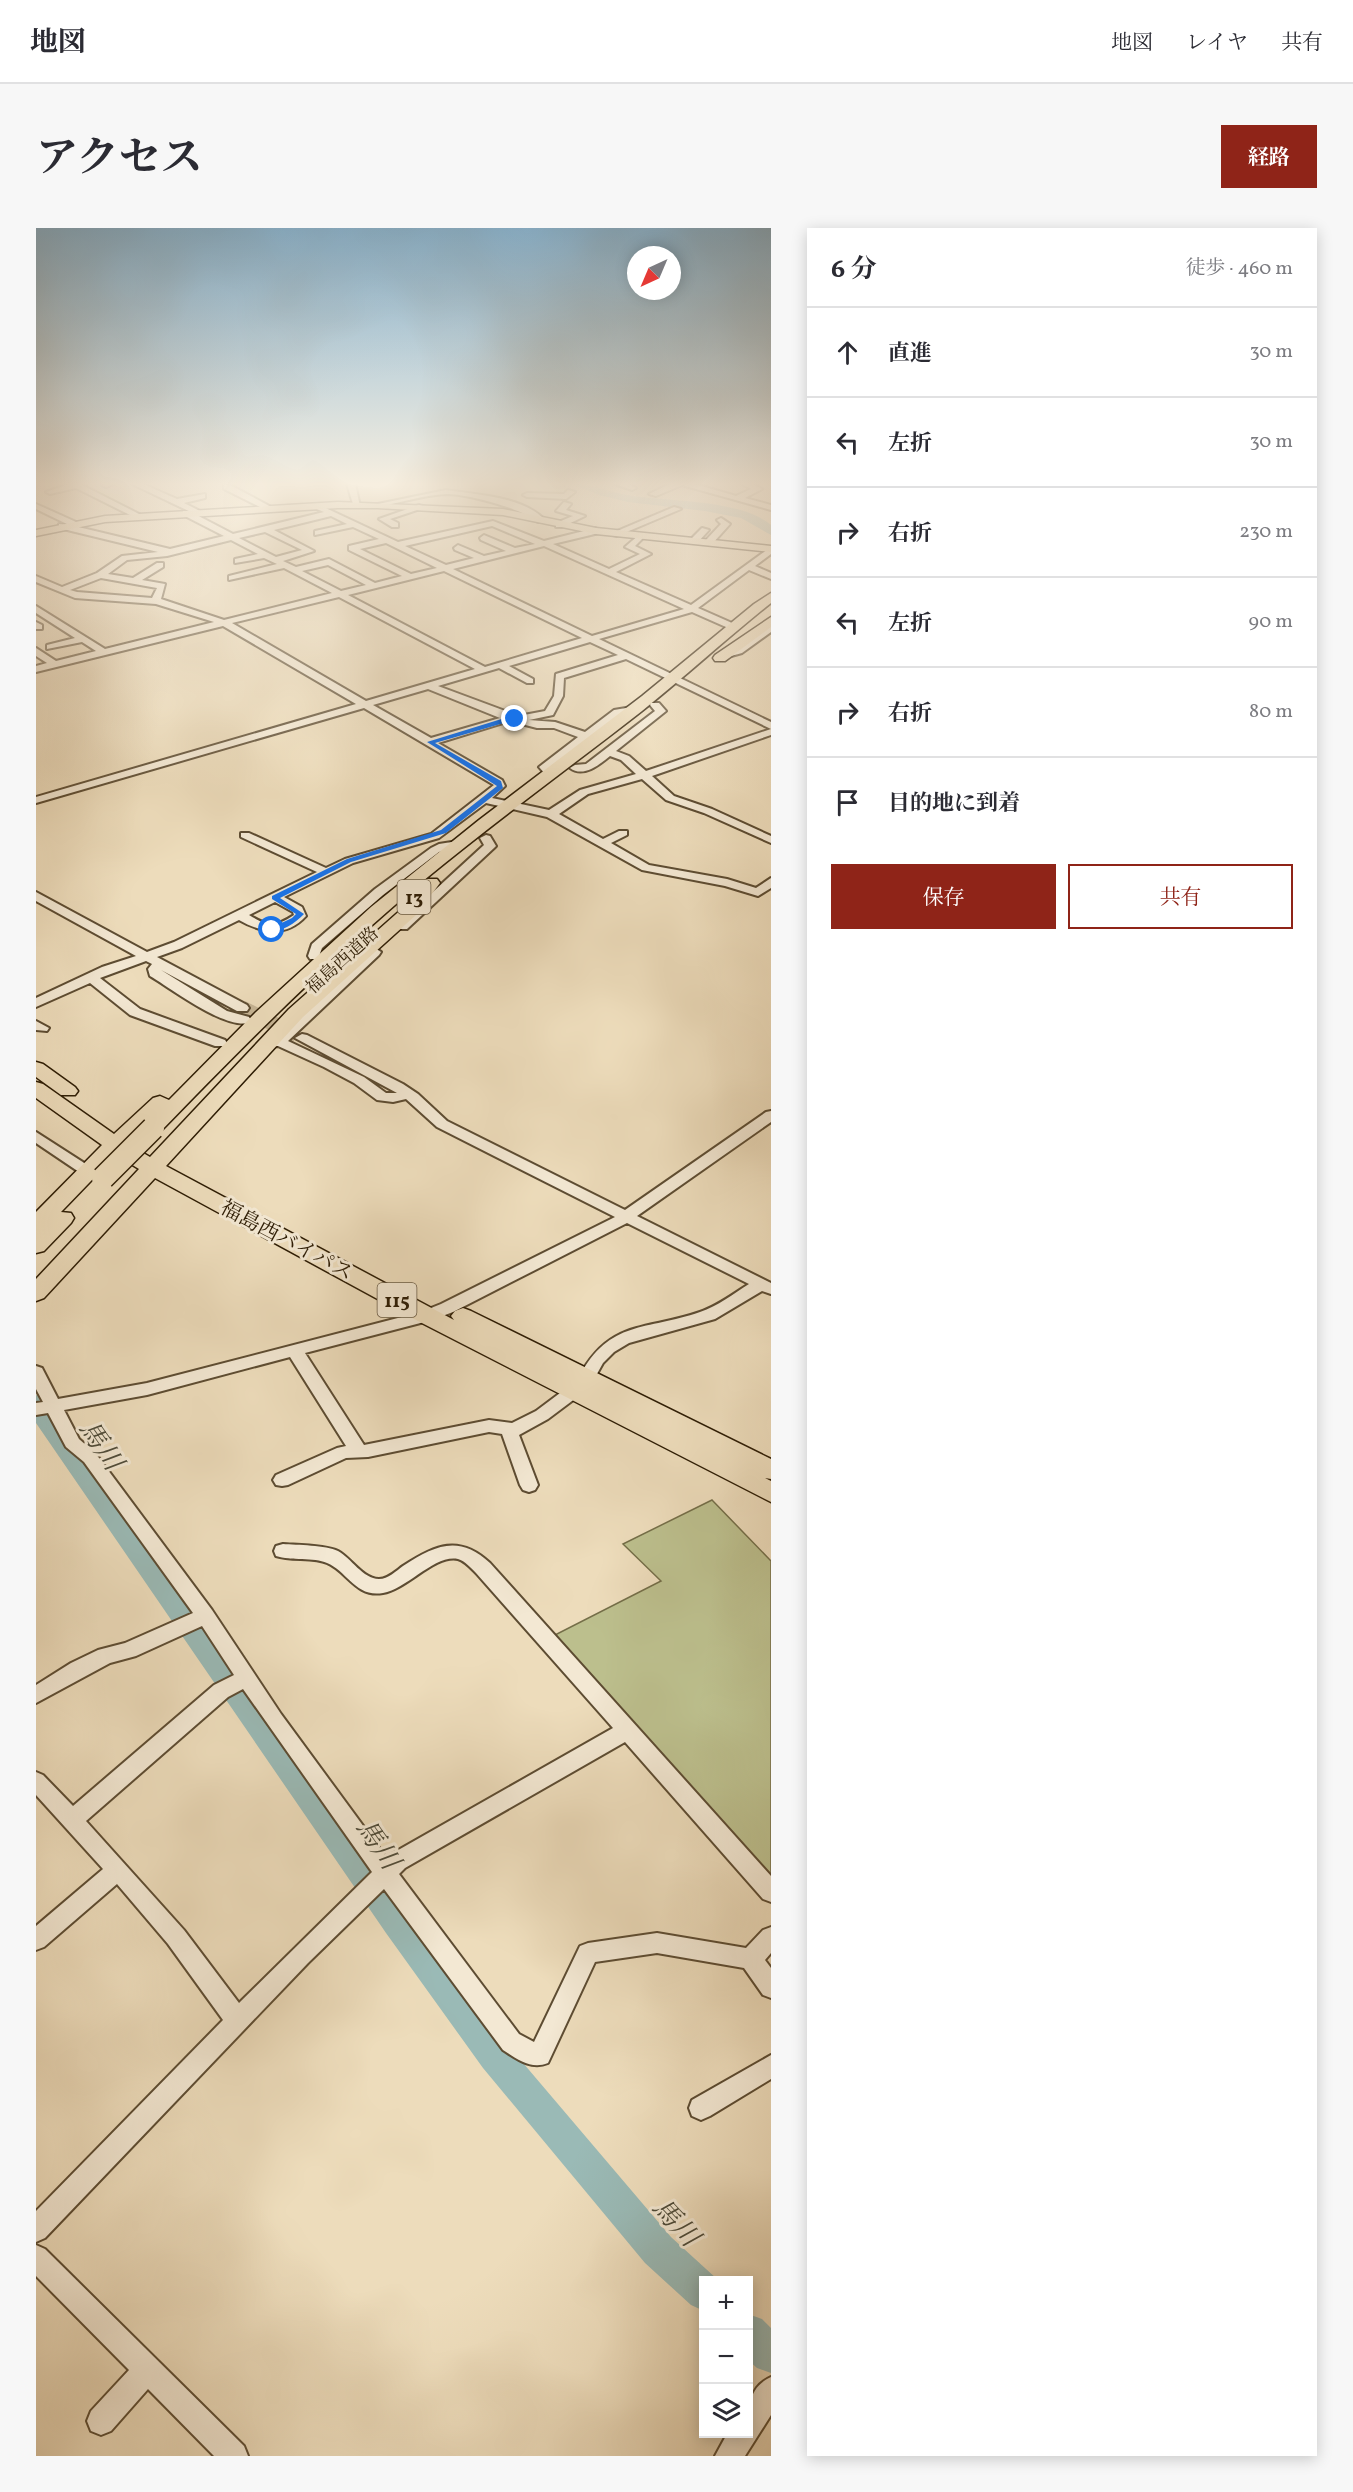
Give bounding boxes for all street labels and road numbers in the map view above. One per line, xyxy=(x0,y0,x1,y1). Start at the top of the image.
road number: 13 xyxy=(398,880,430,914)
street label: 福島西道路 xyxy=(301,922,385,1001)
street label: 福島西バイパス xyxy=(215,1194,358,1289)
road number: 115 xyxy=(378,1283,416,1317)

